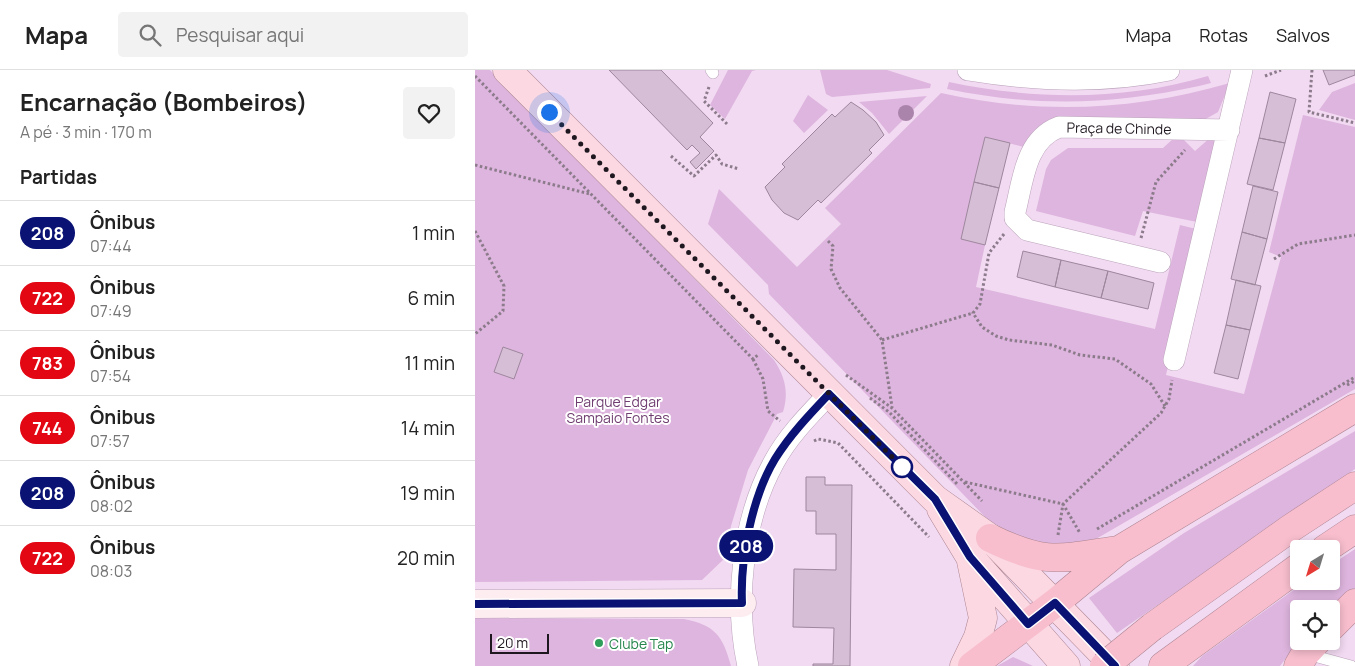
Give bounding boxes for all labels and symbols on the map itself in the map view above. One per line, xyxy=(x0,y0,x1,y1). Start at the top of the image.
your location xyxy=(537,100,562,125)
street label: Praça de Chinde xyxy=(1066,118,1172,138)
park label: Parque Edgar Sampaio Fontes xyxy=(567,392,670,427)
unlabelled marker xyxy=(891,456,913,478)
line badge: 208 xyxy=(717,530,775,562)
north arrow xyxy=(1290,540,1340,590)
scale bar xyxy=(490,631,549,654)
place label: Clube Tap xyxy=(609,634,673,653)
marker: Clube Tap xyxy=(593,637,605,649)

